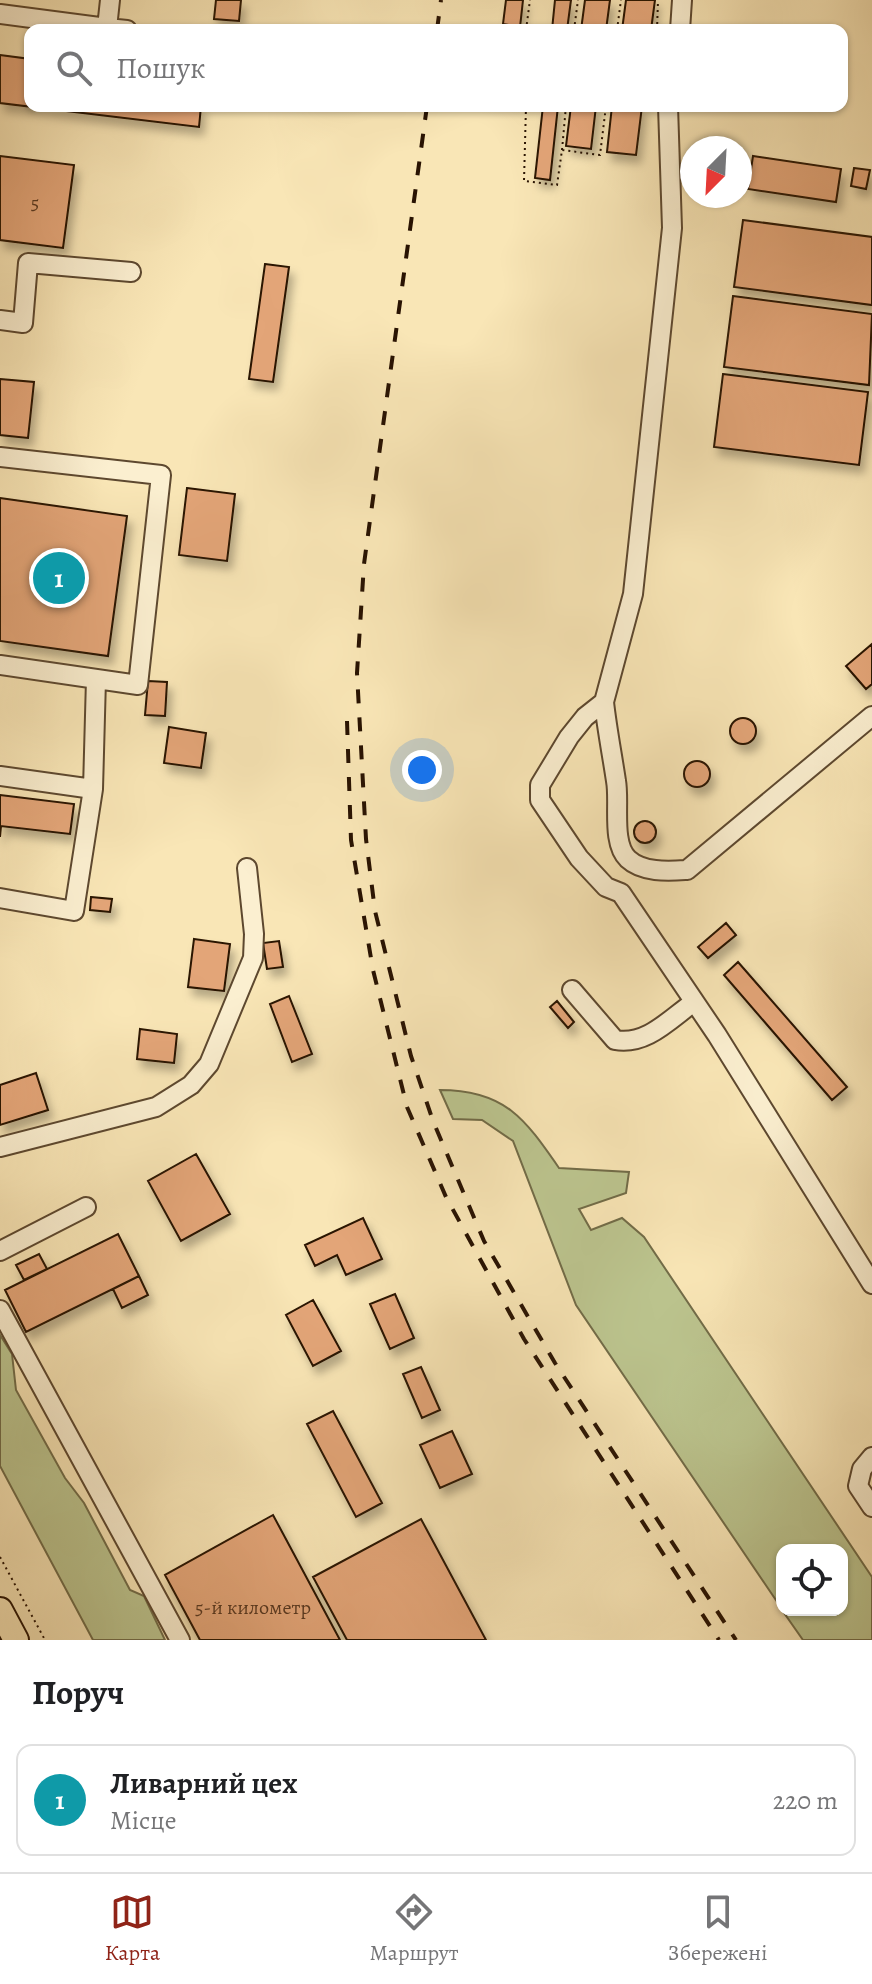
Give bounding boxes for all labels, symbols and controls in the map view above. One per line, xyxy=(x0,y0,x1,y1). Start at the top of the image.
search box xyxy=(24,24,848,112)
icon: search xyxy=(52,46,96,90)
text: Пошук xyxy=(116,48,206,88)
north arrow xyxy=(680,136,752,208)
house number: 5 xyxy=(31,189,39,216)
pin: 1 xyxy=(33,548,85,608)
your location xyxy=(402,750,442,790)
map controls xyxy=(776,1544,848,1616)
button: locate xyxy=(776,1544,848,1616)
house number: 5-й километр xyxy=(195,1594,311,1621)
text: Поруч xyxy=(32,1669,124,1716)
text: Ливарний цех xyxy=(110,1763,298,1803)
text: 1 xyxy=(55,1783,65,1818)
text: 220 m xyxy=(773,1783,838,1818)
text: Місце xyxy=(110,1803,177,1838)
tab: Карта xyxy=(105,1890,160,1968)
tab: Маршрут xyxy=(369,1890,459,1968)
tab: Збережені xyxy=(668,1890,767,1968)

